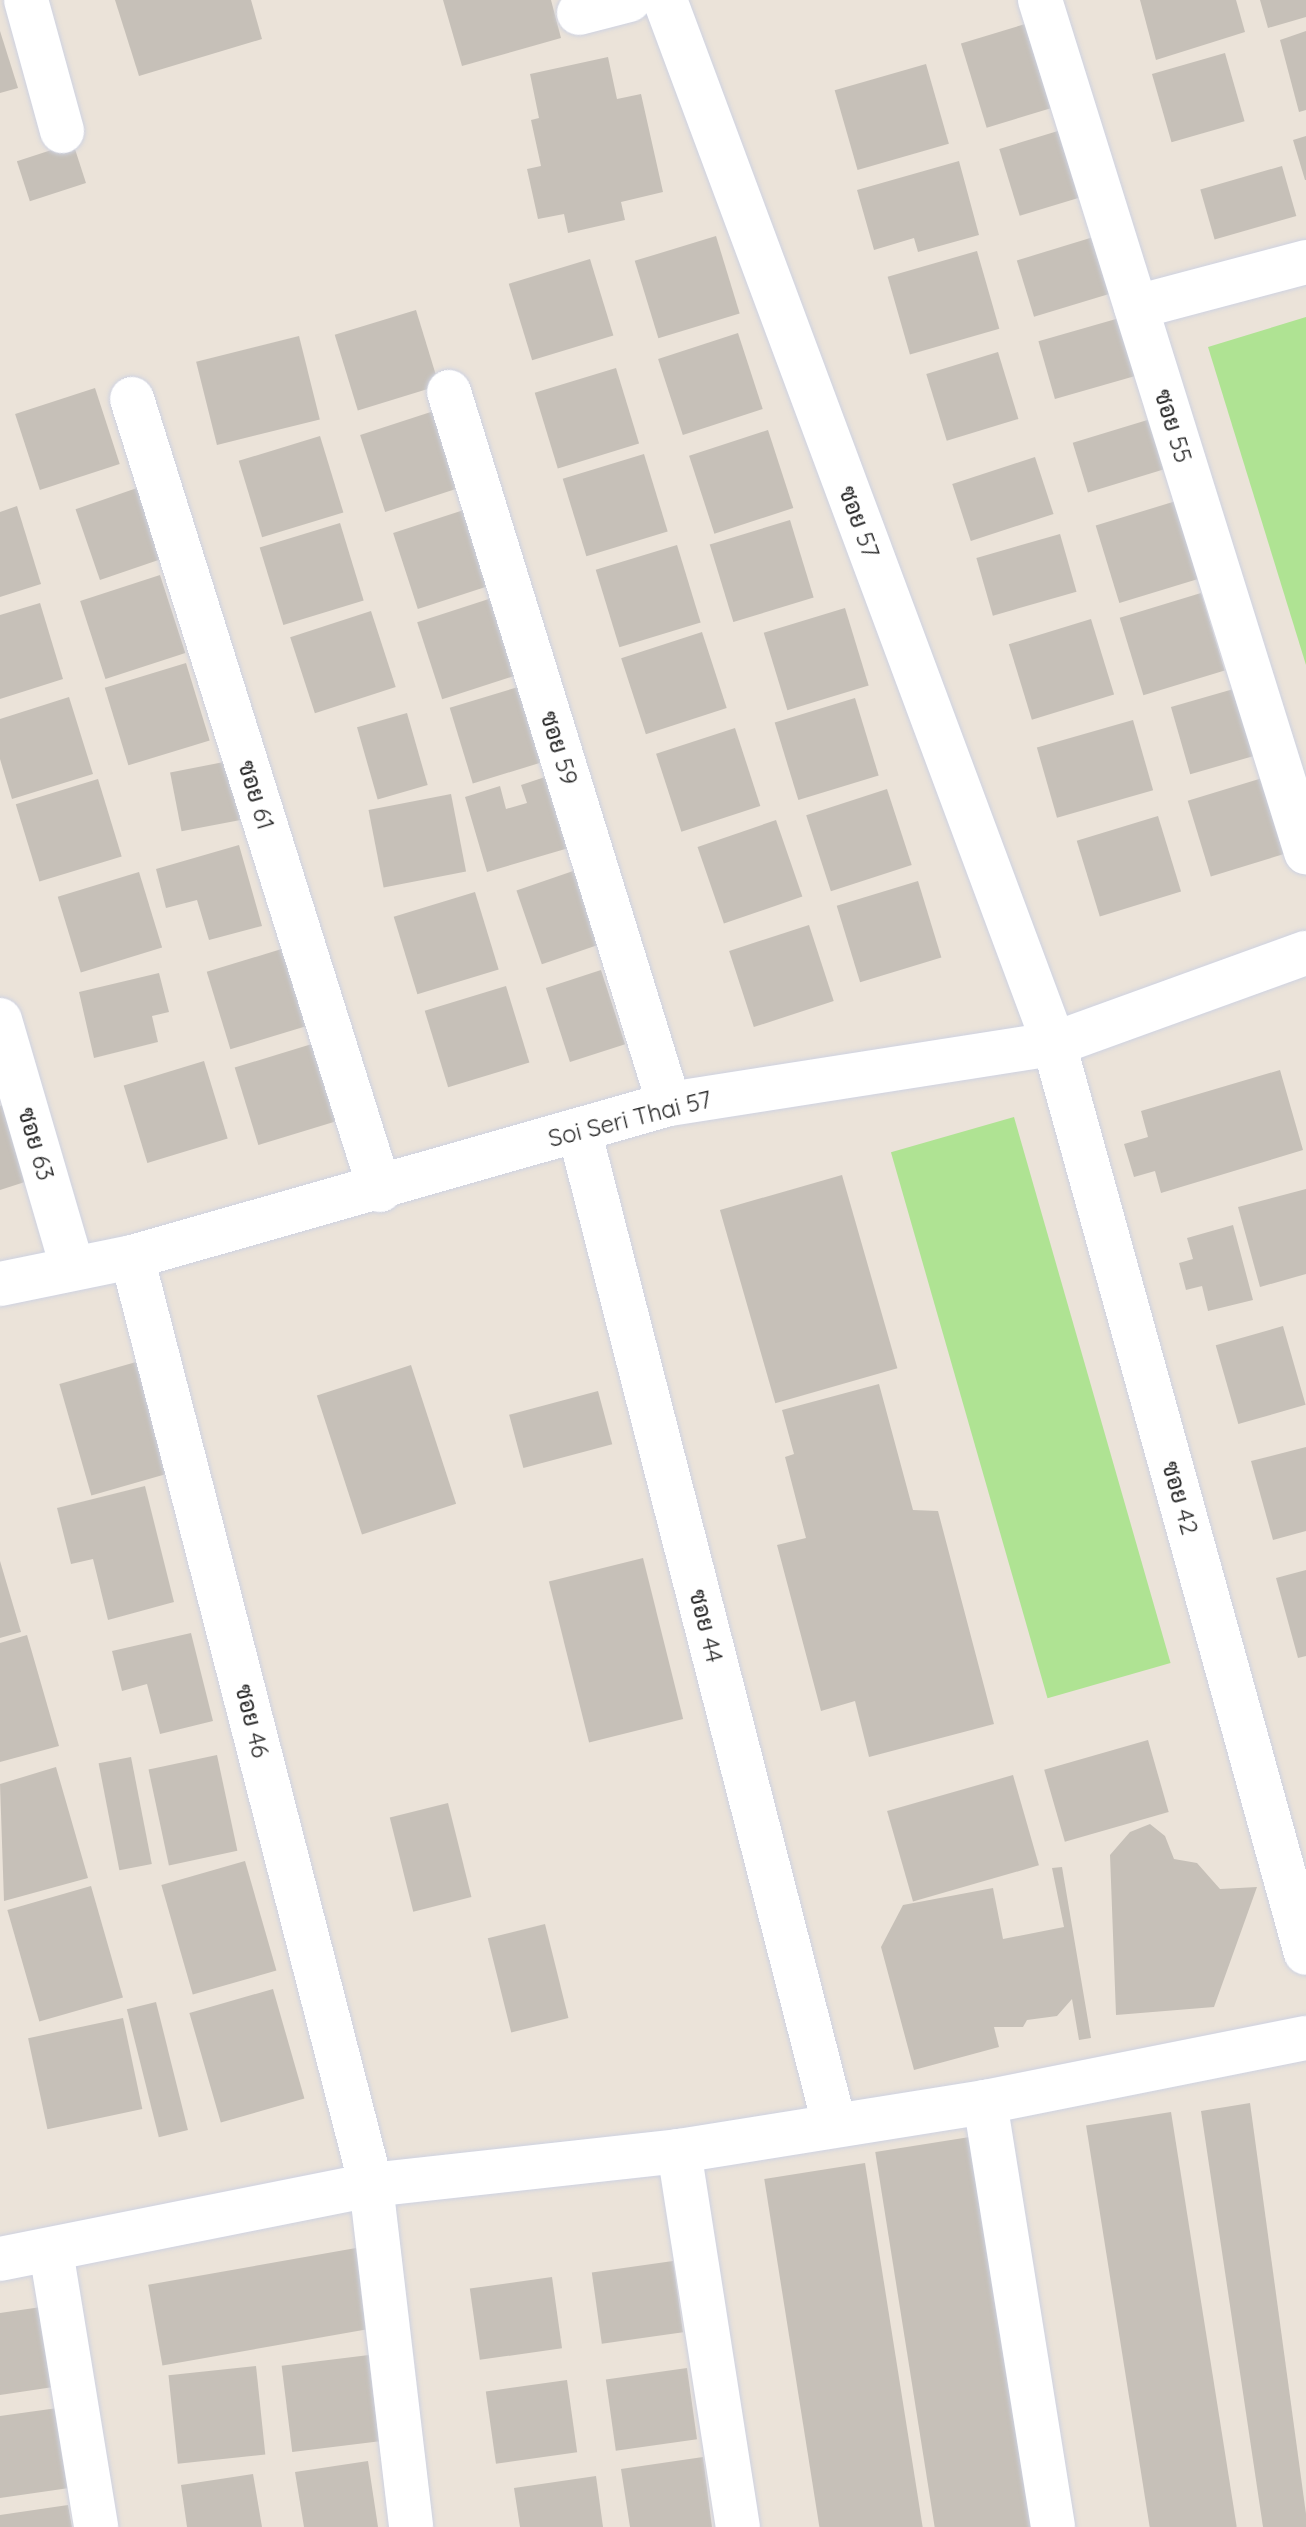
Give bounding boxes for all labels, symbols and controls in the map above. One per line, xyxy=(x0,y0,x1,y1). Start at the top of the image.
street label: ซอย 55 xyxy=(1148,386,1198,466)
street label: ซอย 57 xyxy=(833,482,885,562)
street label: ซอย 59 xyxy=(534,708,584,788)
street label: ซอย 61 xyxy=(232,757,280,833)
street label: Soi Seri Thai 57 xyxy=(545,1085,715,1153)
street label: ซอย 63 xyxy=(12,1104,60,1184)
street label: ซอย 42 xyxy=(1156,1458,1204,1538)
street label: ซอย 44 xyxy=(683,1586,729,1666)
street label: ซอย 46 xyxy=(229,1681,275,1761)

